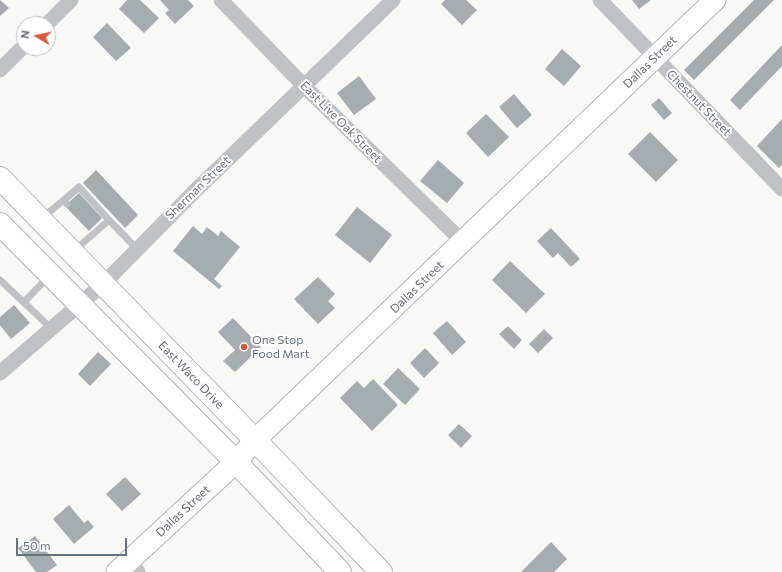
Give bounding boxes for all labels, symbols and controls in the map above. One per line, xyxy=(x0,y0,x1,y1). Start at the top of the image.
north arrow xyxy=(16,16,56,56)
text: N xyxy=(18,29,32,39)
street label: Dallas Street xyxy=(620,33,680,91)
street label: Chestnut Street xyxy=(664,67,734,139)
street label: East Live Oak Street xyxy=(297,78,385,166)
street label: Sherman Street xyxy=(162,153,234,223)
street label: Dallas Street xyxy=(387,258,447,316)
place label: One Stop Food Mart xyxy=(252,333,310,361)
street label: East Waco Drive xyxy=(155,338,227,412)
marker: One Stop Food Mart xyxy=(239,342,249,352)
street label: Dallas Street xyxy=(153,482,213,540)
scale bar xyxy=(18,530,129,556)
text: 50 m xyxy=(23,538,51,552)

